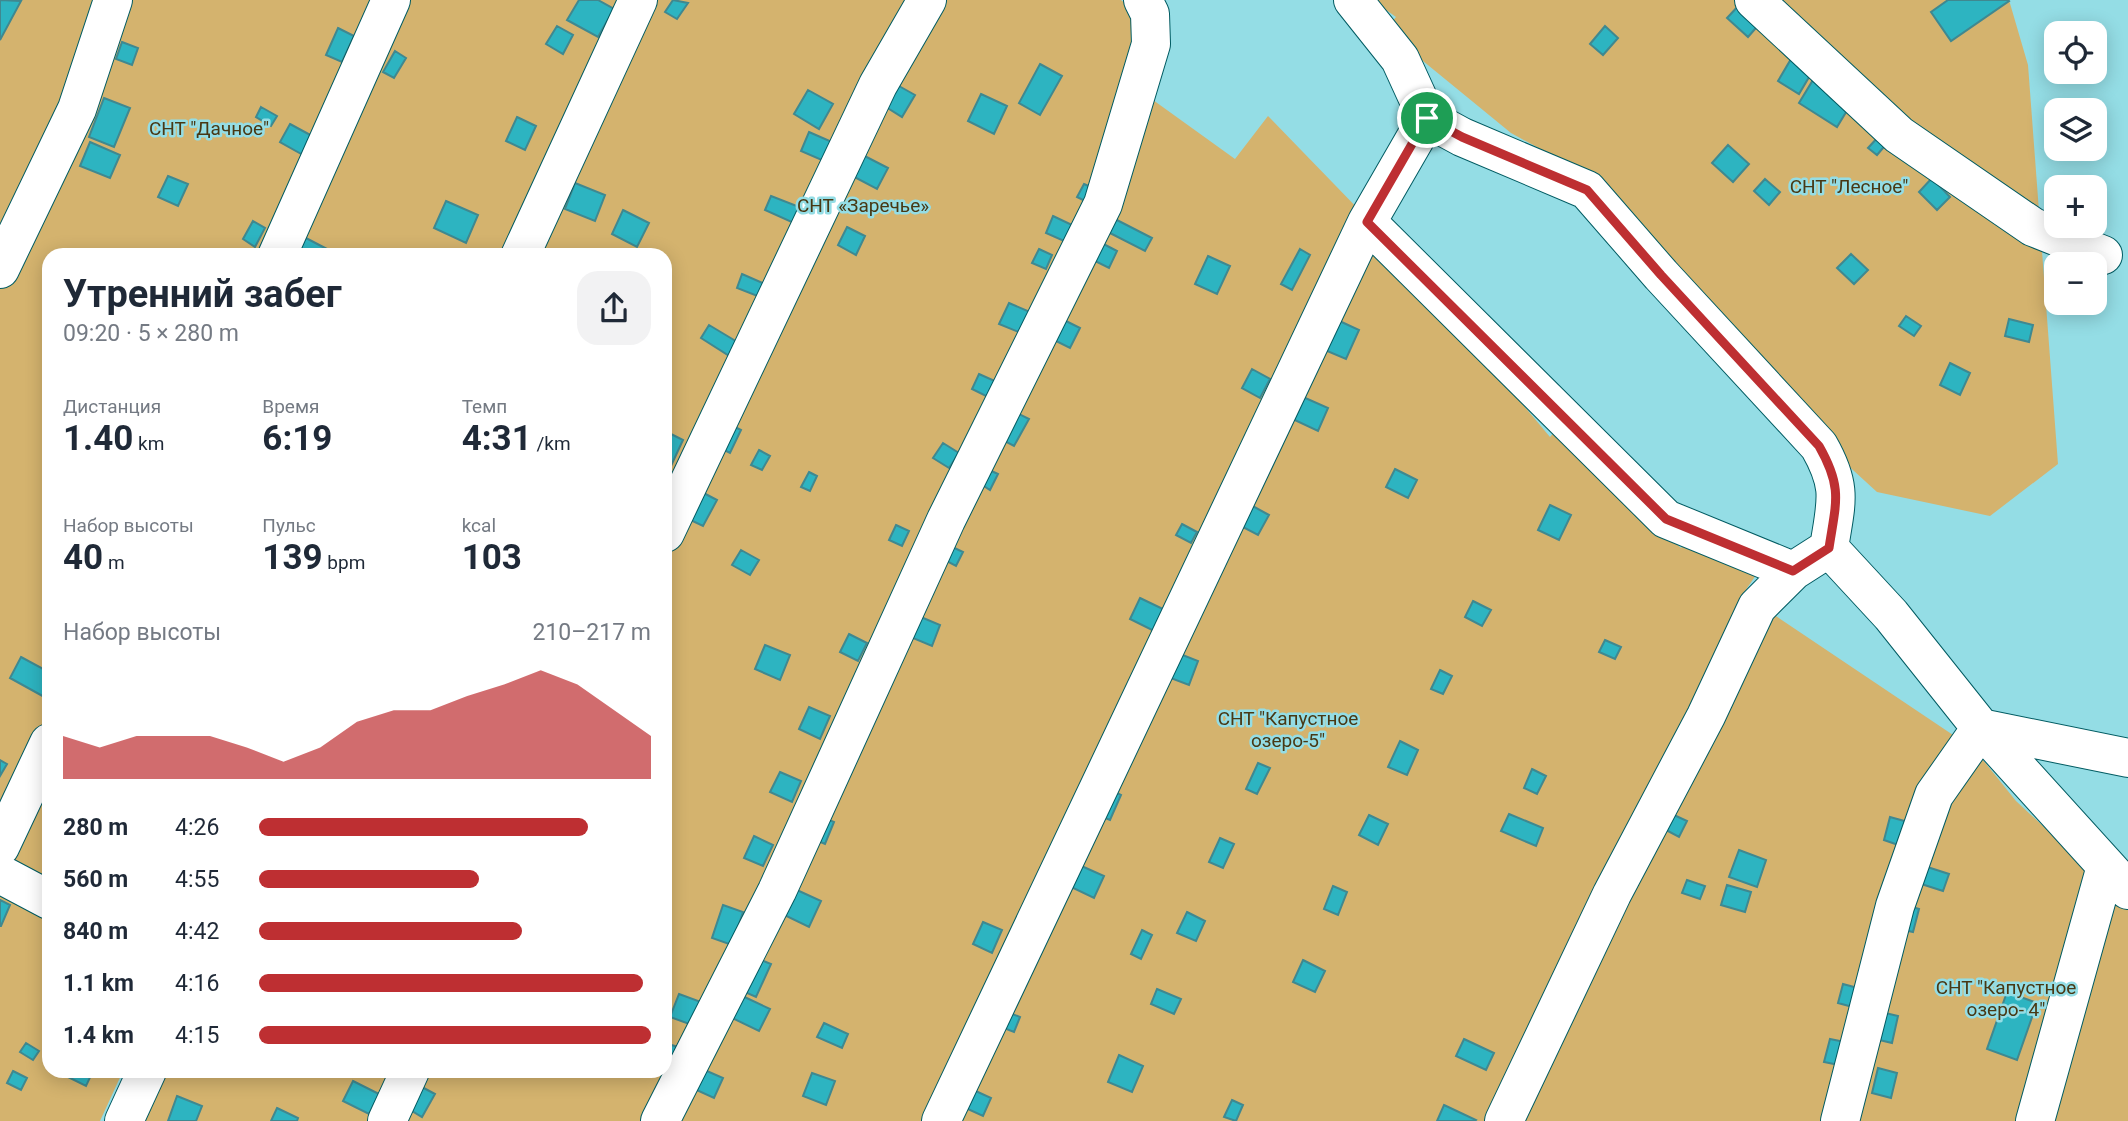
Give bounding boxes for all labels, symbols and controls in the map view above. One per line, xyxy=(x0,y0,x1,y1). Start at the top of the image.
map controls xyxy=(2044,21,2107,315)
button: locate xyxy=(2044,21,2107,84)
pin xyxy=(1397,88,1457,148)
button: layers xyxy=(2044,98,2107,161)
icon: arrive xyxy=(1408,99,1446,137)
park label: СНТ "Дачное" xyxy=(149,117,269,140)
park label: СНТ "Лесное" xyxy=(1790,175,1908,198)
button: + xyxy=(2044,175,2107,238)
park label: СНТ «Заречье» xyxy=(797,194,929,217)
button: − xyxy=(2044,252,2107,315)
button: share xyxy=(577,271,651,345)
text: Утренний забег xyxy=(63,272,342,316)
text: 09:20 · 5 × 280 m xyxy=(63,320,239,347)
text: Дистанция xyxy=(63,395,161,418)
text: Время xyxy=(262,395,319,418)
text: Темп xyxy=(462,395,507,418)
text: 1.40 xyxy=(63,418,133,459)
text: 6:19 xyxy=(262,418,332,459)
text: 4:31 xyxy=(462,418,532,459)
text: km xyxy=(133,432,164,455)
text: /km xyxy=(532,432,571,455)
text: Набор высоты xyxy=(63,514,194,537)
text: Пульс xyxy=(262,514,316,537)
text: kcal xyxy=(462,514,496,537)
text: 40 xyxy=(63,537,103,578)
text: 139 xyxy=(262,537,323,578)
text: 103 xyxy=(462,537,522,578)
text: m xyxy=(103,551,125,574)
text: bpm xyxy=(323,551,365,574)
text: Набор высоты xyxy=(63,619,221,646)
text: 210–217 m xyxy=(532,619,651,646)
park label: СНТ "Капустное озеро-5" xyxy=(1218,707,1358,752)
text: 280 m xyxy=(63,814,128,841)
text: 4:26 xyxy=(175,814,219,841)
text: 560 m xyxy=(63,866,128,893)
text: 4:55 xyxy=(175,866,219,893)
text: 840 m xyxy=(63,918,128,945)
text: 4:42 xyxy=(175,918,219,945)
text: 1.1 km xyxy=(63,970,134,997)
text: 4:16 xyxy=(175,970,219,997)
park label: СНТ "Капустное озеро- 4" xyxy=(1936,976,2076,1021)
text: 1.4 km xyxy=(63,1022,134,1049)
text: 4:15 xyxy=(175,1022,219,1049)

